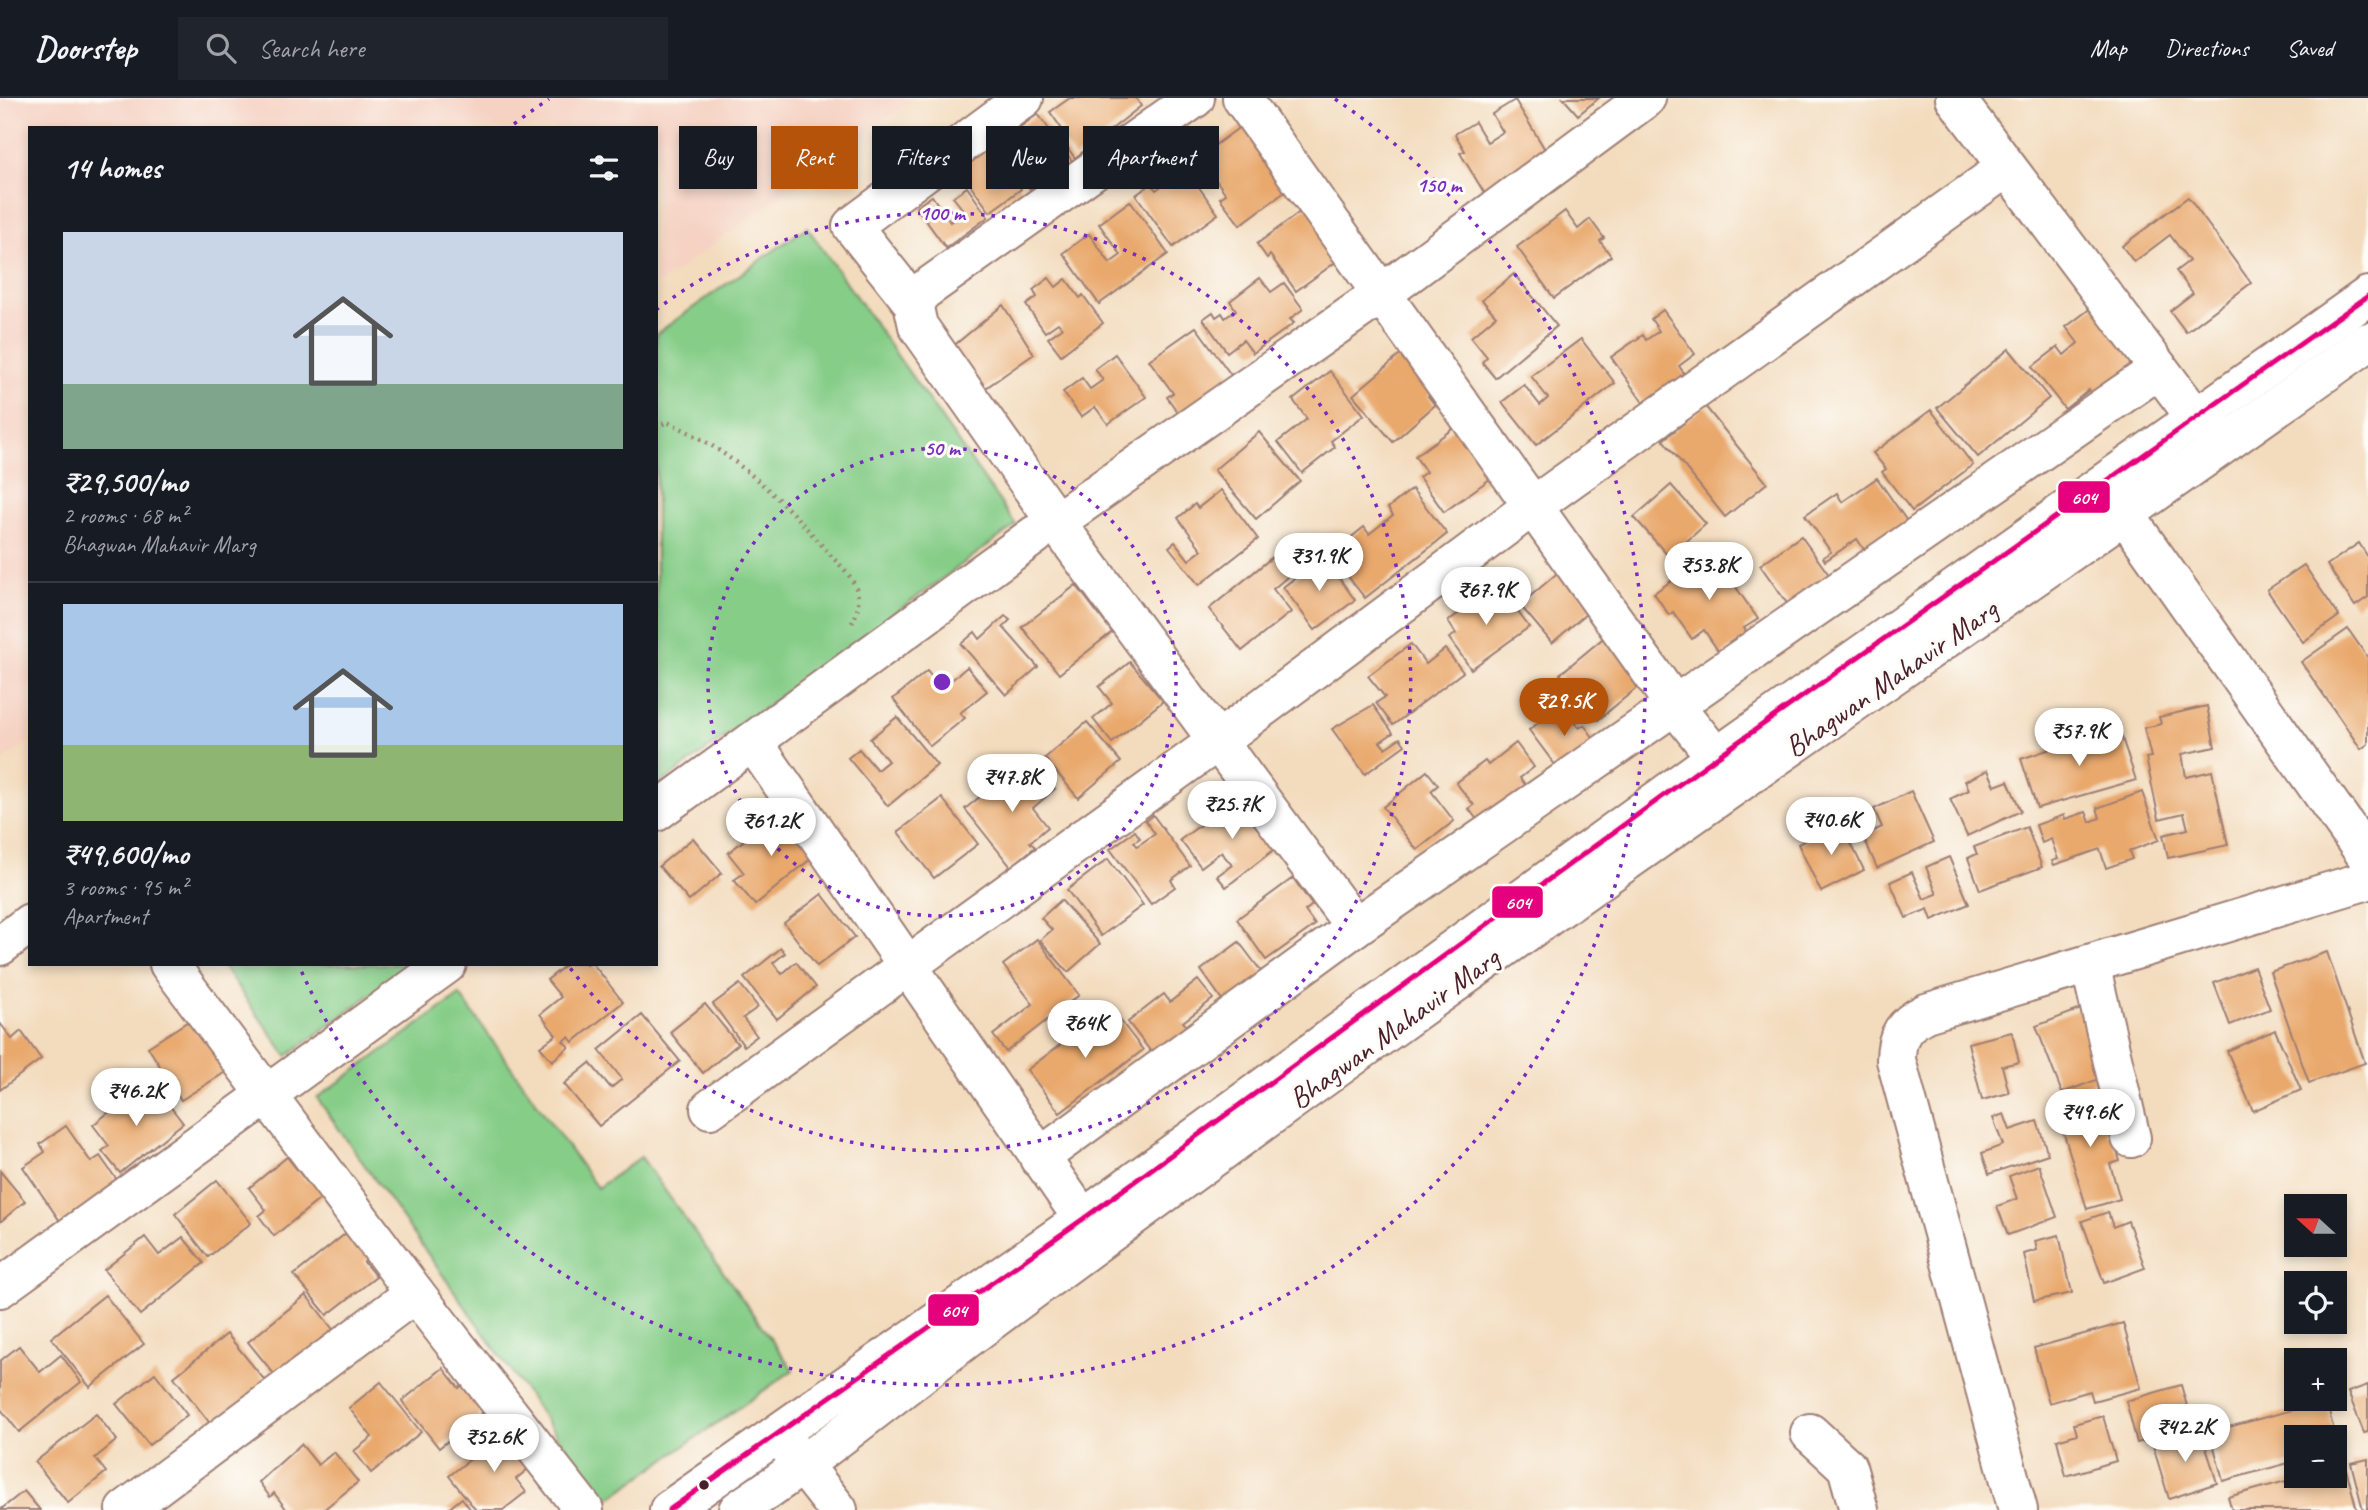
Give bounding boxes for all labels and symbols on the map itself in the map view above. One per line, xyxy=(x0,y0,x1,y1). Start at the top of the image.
text: 150 m xyxy=(1416,172,1464,198)
text: 100 m xyxy=(919,200,967,226)
text: 50 m xyxy=(924,435,962,461)
line badge: 604 xyxy=(2057,480,2111,514)
text: 604 xyxy=(2071,486,2099,510)
pin: ₹31.9K xyxy=(1262,533,1376,593)
pin: ₹53.8K xyxy=(1652,542,1766,602)
pin: ₹67.9K xyxy=(1429,568,1543,627)
street label: Bhagwan Mahavir Marg xyxy=(1777,589,2007,766)
centre of rings xyxy=(930,670,954,694)
pin: ₹29.5K xyxy=(1507,678,1621,738)
pin: ₹57.9K xyxy=(2022,708,2136,768)
pin: ₹47.8K xyxy=(955,754,1069,814)
pin: ₹25.7K xyxy=(1175,782,1289,841)
pin: ₹61.2K xyxy=(714,798,828,858)
pin: ₹40.6K xyxy=(1774,798,1888,857)
line badge: 604 xyxy=(1491,885,1544,919)
text: 604 xyxy=(1505,891,1533,915)
street label: Bhagwan Mahavir Marg xyxy=(1281,937,1509,1117)
pin: ₹64K xyxy=(1044,1000,1126,1060)
pin: ₹46.2K xyxy=(79,1068,193,1128)
pin: ₹49.6K xyxy=(2033,1090,2147,1149)
north arrow xyxy=(2284,1194,2347,1256)
line badge: 604 xyxy=(927,1293,980,1327)
text: 604 xyxy=(941,1299,969,1323)
pin: ₹42.2K xyxy=(2128,1404,2242,1464)
pin: ₹52.6K xyxy=(437,1414,551,1474)
unlabelled marker xyxy=(697,1478,711,1492)

